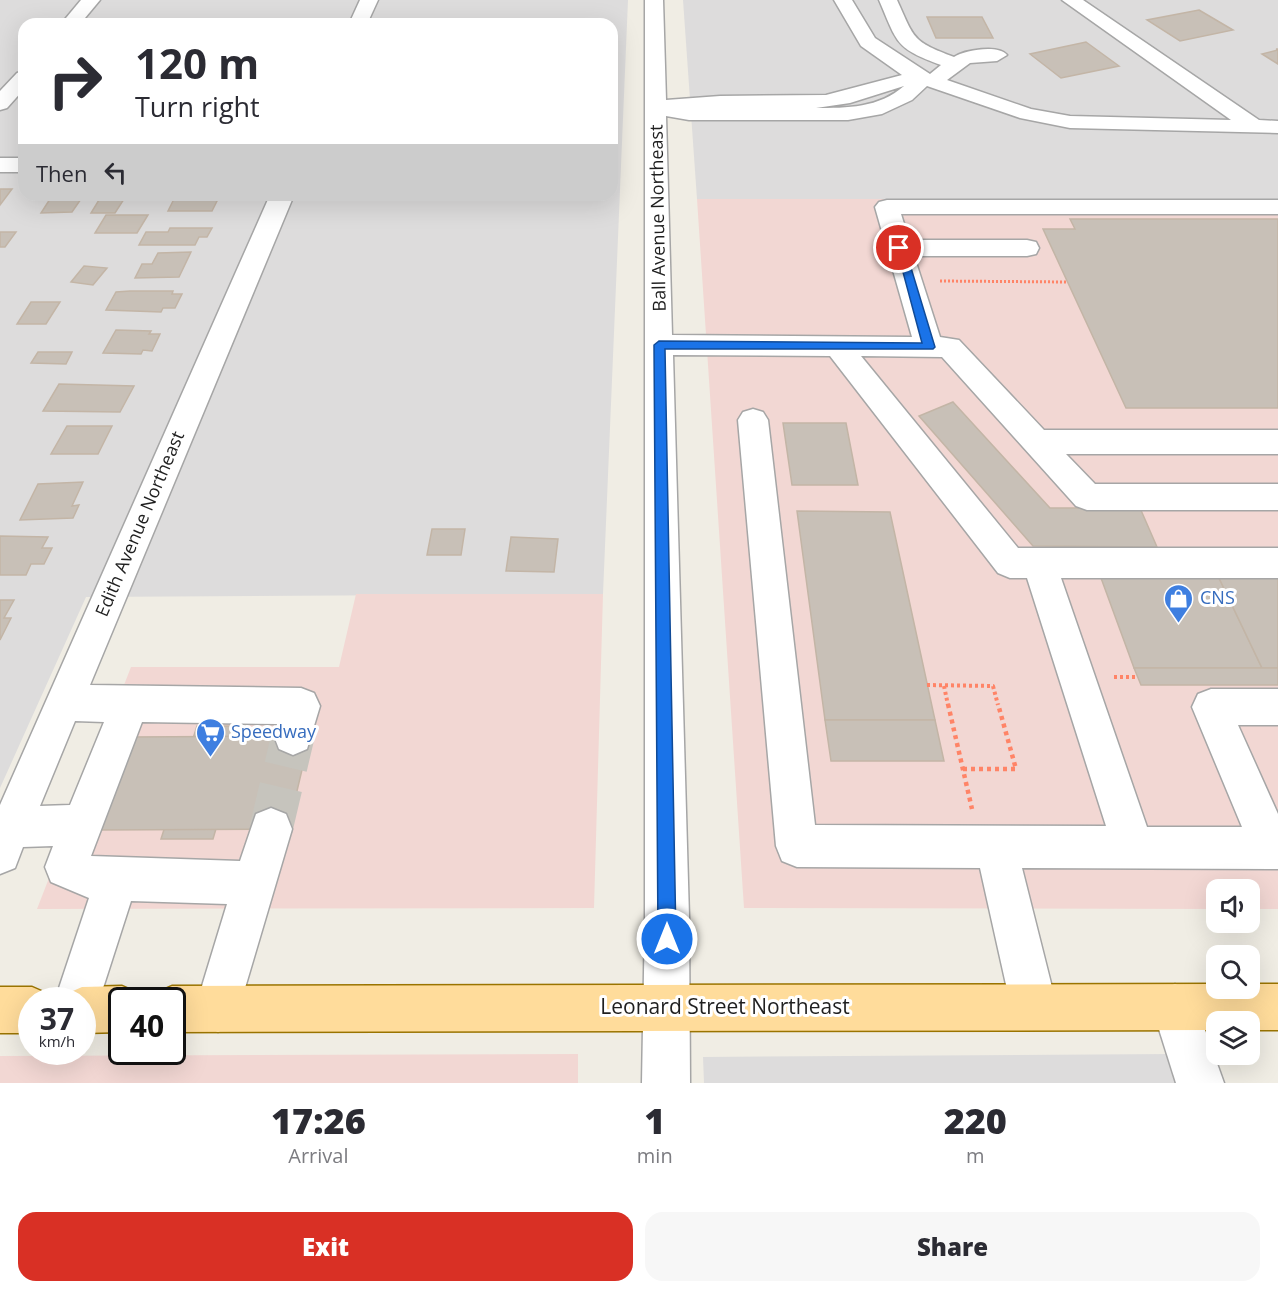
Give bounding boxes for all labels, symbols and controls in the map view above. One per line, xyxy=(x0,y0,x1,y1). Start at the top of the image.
text: 120 m xyxy=(135,34,259,91)
icon: right xyxy=(36,42,114,120)
text: Turn right xyxy=(135,88,260,125)
street label: Ball Avenue Northeast xyxy=(643,124,671,312)
icon: left xyxy=(99,156,132,189)
text: Then xyxy=(36,158,87,188)
pin xyxy=(873,222,924,273)
icon: arrive xyxy=(882,231,915,264)
street label: Edith Avenue Northeast xyxy=(89,427,189,620)
shop icon: CNS xyxy=(1163,582,1195,624)
place label: CNS xyxy=(1200,585,1235,609)
supermarket icon: Speedway xyxy=(194,716,226,758)
place label: Speedway xyxy=(231,719,317,743)
map controls xyxy=(1206,879,1260,1065)
button: sound xyxy=(1206,879,1260,933)
position arrow xyxy=(635,907,699,971)
button: search xyxy=(1206,945,1260,999)
speed limit sign: 40 xyxy=(108,987,186,1065)
street label: Leonard Street Northeast xyxy=(600,992,850,1020)
text: 37 xyxy=(40,998,74,1039)
button: layers xyxy=(1206,1011,1260,1065)
text: km/h xyxy=(39,1031,75,1051)
text: 17:26 xyxy=(271,1096,366,1145)
text: 1 xyxy=(644,1096,665,1145)
text: 220 xyxy=(944,1096,1007,1145)
text: Arrival xyxy=(288,1142,349,1169)
text: min xyxy=(637,1142,673,1169)
text: m xyxy=(966,1142,985,1169)
button: Exit xyxy=(18,1212,633,1281)
button: Share xyxy=(645,1212,1260,1281)

